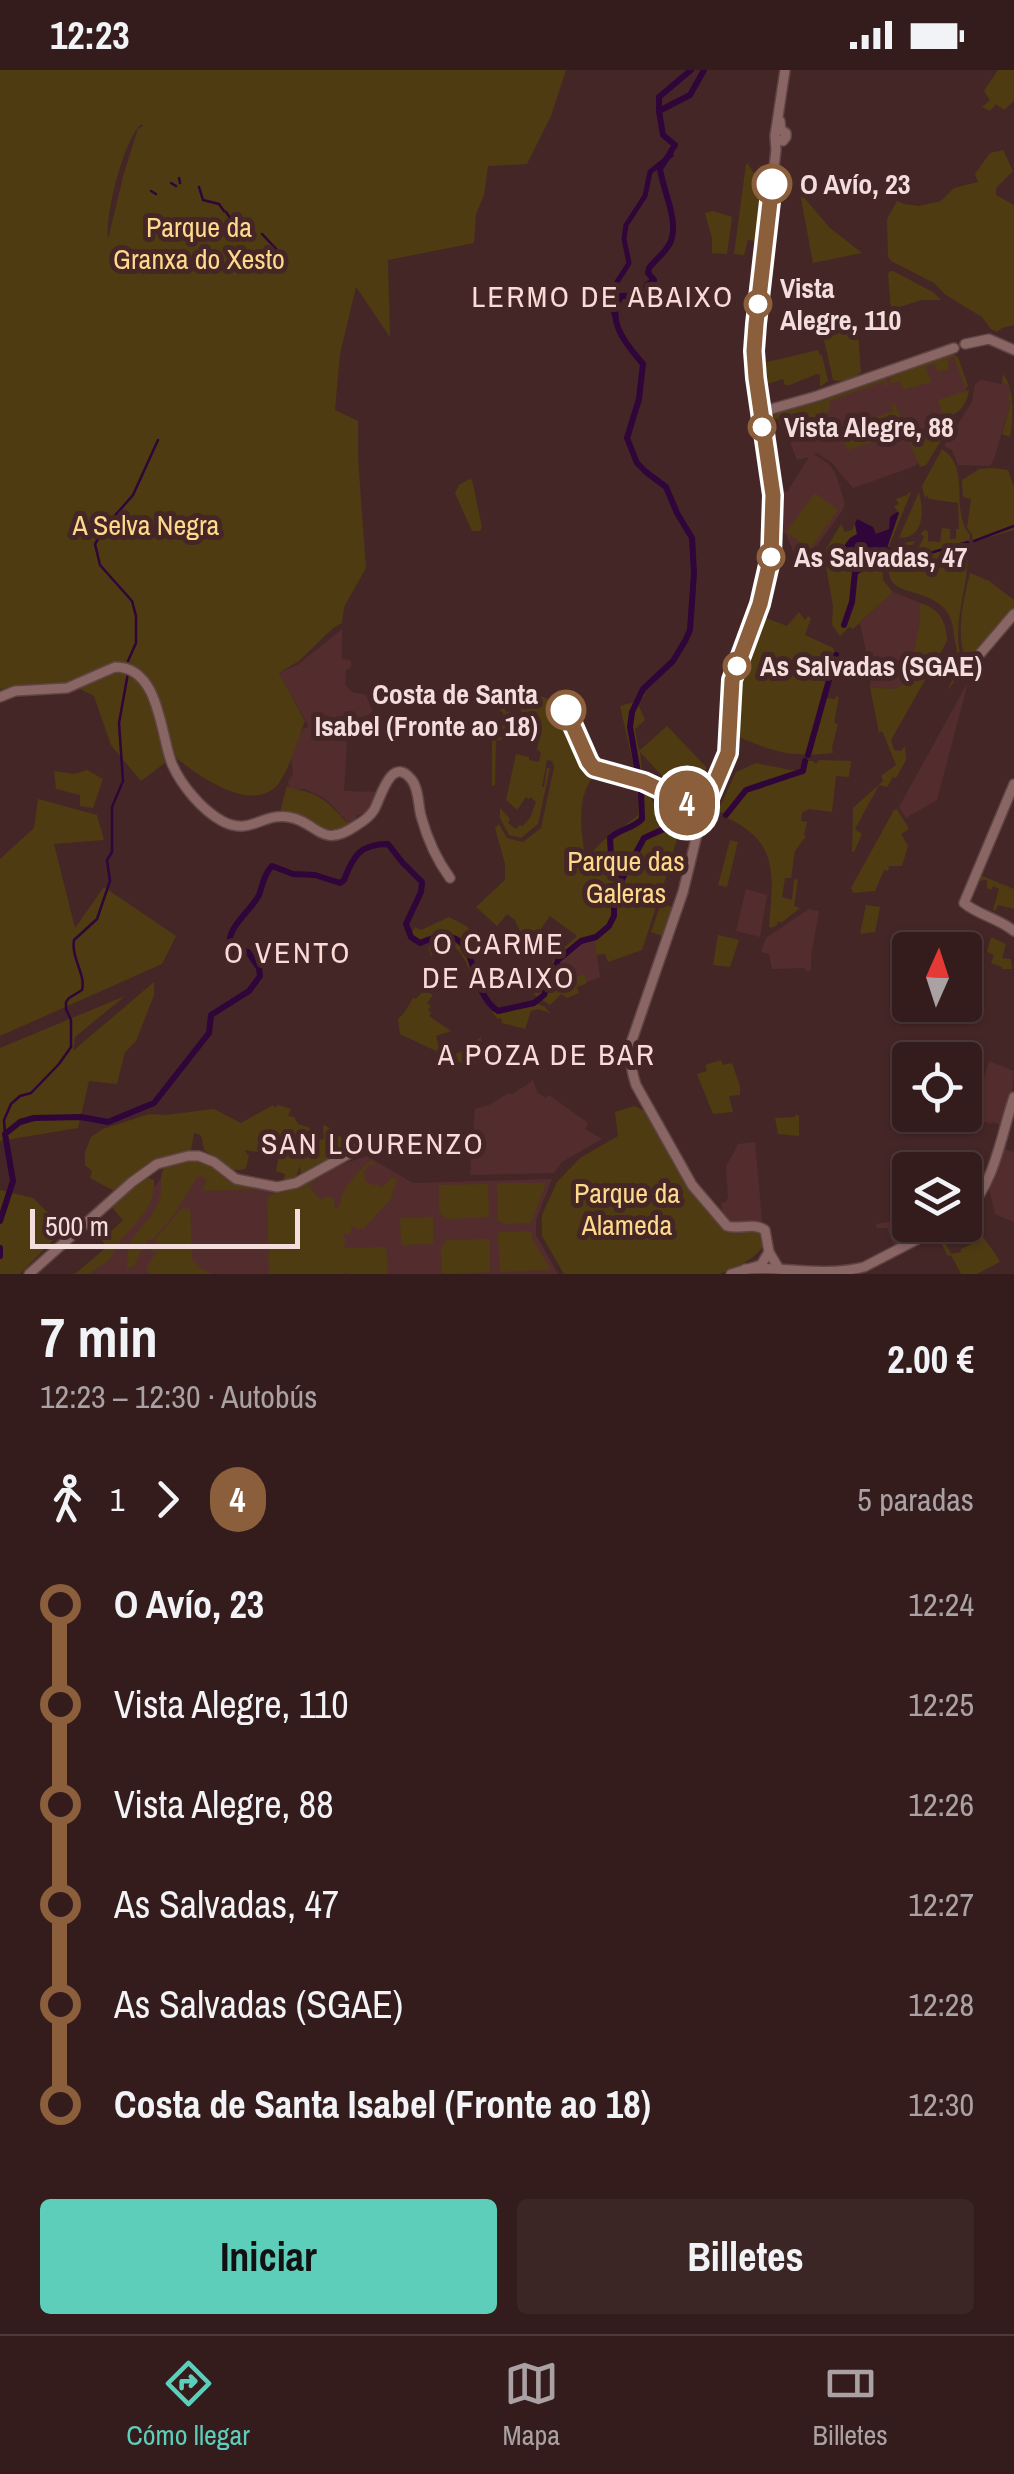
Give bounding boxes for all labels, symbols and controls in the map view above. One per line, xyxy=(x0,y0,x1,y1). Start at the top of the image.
text: 12:23 xyxy=(50,10,130,61)
marker: O Avío, 23 xyxy=(753,165,791,203)
place label: O Avío, 23 xyxy=(800,165,911,203)
park label: Parque da Granxa do Xesto xyxy=(113,208,285,278)
place label: Vista Alegre, 110 xyxy=(780,269,901,339)
district label: LERMO DE ABAIXO xyxy=(471,276,735,316)
marker: Vista Alegre, 110 xyxy=(745,291,771,317)
place label: Vista Alegre, 88 xyxy=(784,408,954,446)
marker: Vista Alegre, 88 xyxy=(749,414,775,440)
park label: A Selva Negra xyxy=(72,506,220,544)
place label: As Salvadas, 47 xyxy=(794,538,968,576)
marker: As Salvadas, 47 xyxy=(758,544,784,570)
place label: As Salvadas (SGAE) xyxy=(760,647,982,685)
marker: As Salvadas (SGAE) xyxy=(724,653,750,679)
place label: Costa de Santa Isabel (Fronte ao 18) xyxy=(315,675,538,745)
marker: Costa de Santa Isabel (Fronte ao 18) xyxy=(547,691,585,729)
line badge: 4 xyxy=(654,770,720,836)
text: 4 xyxy=(679,780,695,827)
park label: Parque das Galeras xyxy=(567,842,685,912)
district label: O CARME DE ABAIXO xyxy=(422,923,576,997)
district label: O VENTO xyxy=(224,932,352,972)
north arrow xyxy=(892,932,982,1022)
map controls xyxy=(892,932,982,1242)
district label: A POZA DE BAR xyxy=(437,1034,656,1074)
button: locate xyxy=(892,1042,982,1132)
district label: SAN LOURENZO xyxy=(261,1123,485,1163)
button: layers xyxy=(892,1152,982,1242)
park label: Parque da Alameda xyxy=(574,1174,680,1244)
scale bar xyxy=(30,1204,300,1248)
text: 500 m xyxy=(45,1207,109,1245)
text: 7 min xyxy=(40,1300,158,1374)
text: 2.00 € xyxy=(887,1334,974,1385)
text: 12:23 – 12:30 · Autobús xyxy=(40,1375,317,1418)
icon: walk xyxy=(40,1472,95,1527)
icon: forward xyxy=(140,1472,195,1527)
text: 4 xyxy=(230,1476,246,1523)
text: 1 xyxy=(110,1478,125,1521)
text: 5 paradas xyxy=(857,1478,974,1521)
text: O Avío, 23 xyxy=(114,1579,264,1630)
text: 12:24 xyxy=(908,1583,974,1626)
text: Vista Alegre, 110 xyxy=(114,1679,349,1730)
text: 12:25 xyxy=(908,1683,974,1726)
text: Vista Alegre, 88 xyxy=(114,1779,334,1830)
text: 12:26 xyxy=(908,1783,974,1826)
text: As Salvadas, 47 xyxy=(114,1879,339,1930)
text: 12:27 xyxy=(908,1883,974,1926)
text: As Salvadas (SGAE) xyxy=(114,1979,403,2030)
text: 12:28 xyxy=(908,1983,974,2026)
text: Costa de Santa Isabel (Fronte ao 18) xyxy=(114,2079,651,2130)
text: 12:30 xyxy=(908,2083,974,2126)
button: Iniciar xyxy=(40,2199,497,2314)
button: Billetes xyxy=(517,2199,974,2314)
tab: Cómo llegar xyxy=(126,2356,250,2454)
tab: Mapa xyxy=(503,2356,560,2454)
tab: Billetes xyxy=(812,2356,888,2454)

